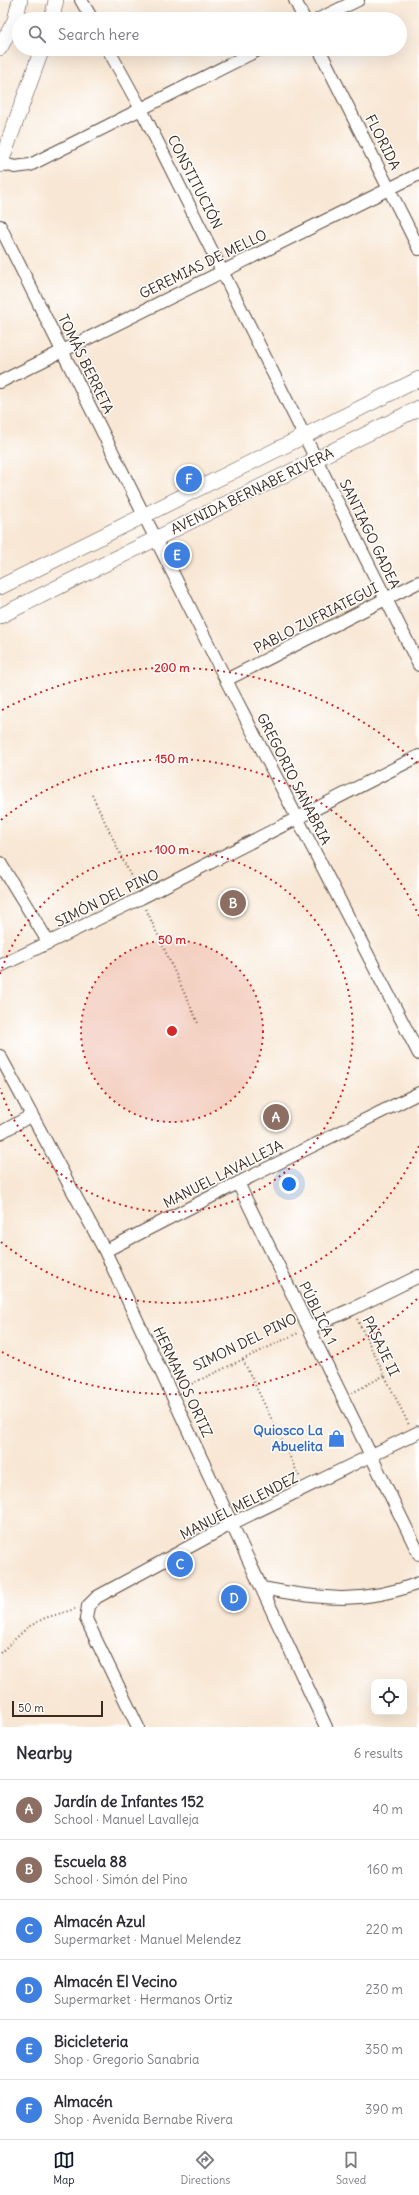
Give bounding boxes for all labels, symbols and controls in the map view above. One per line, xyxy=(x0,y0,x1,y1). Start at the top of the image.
search box xyxy=(12,12,407,56)
icon: search xyxy=(26,23,48,45)
text: Search here xyxy=(58,25,139,44)
street label: FLORIDA xyxy=(361,111,405,173)
street label: CONSTITUCIÓN xyxy=(164,132,226,232)
street label: GEREMIAS DE MELLO xyxy=(136,225,270,303)
street label: TOMÁS BERRETA xyxy=(54,311,118,417)
street label: AVENIDA BERNABE RIVERA xyxy=(168,444,336,538)
pin: F xyxy=(176,464,202,494)
street label: SANTIAGO GADEA xyxy=(336,476,404,592)
pin: E xyxy=(164,540,190,570)
street label: PABLO ZUFRIATEGUI xyxy=(251,579,381,657)
text: 200 m xyxy=(154,660,190,675)
street label: GREGORIO SANABRIA xyxy=(253,710,335,848)
text: 150 m xyxy=(156,751,189,766)
text: 100 m xyxy=(155,842,189,857)
street label: SIMÓN DEL PINO xyxy=(52,865,162,931)
pin: B xyxy=(220,888,246,918)
text: 50 m xyxy=(158,932,187,947)
centre of rings xyxy=(165,1024,179,1038)
pin: A xyxy=(263,1102,289,1132)
street label: MANUEL LAVALLEJA xyxy=(160,1136,286,1212)
your location xyxy=(279,1174,299,1194)
street label: PÚBLICA 1 xyxy=(295,1279,341,1347)
street label: SIMON DEL PINO xyxy=(190,1309,300,1375)
street label: PASAJE II xyxy=(359,1313,403,1379)
street label: HERMANOS ORTIZ xyxy=(149,1324,217,1440)
place label: Quiosco La Abuelita xyxy=(253,1421,323,1455)
shop icon: Quiosco La Abuelita xyxy=(326,1428,346,1448)
street label: MANUEL MELENDEZ xyxy=(177,1468,301,1544)
pin: C xyxy=(167,1549,193,1579)
pin: D xyxy=(221,1583,247,1613)
map controls xyxy=(371,1679,407,1715)
button: locate xyxy=(371,1679,407,1715)
scale bar xyxy=(12,1699,103,1718)
text: 50 m xyxy=(18,1701,44,1715)
text: Nearby xyxy=(16,1742,72,1764)
text: 6 results xyxy=(354,1745,403,1762)
text: Jardín de Infantes 152 xyxy=(54,1792,204,1811)
text: A xyxy=(25,1801,33,1818)
text: 40 m xyxy=(372,1801,403,1818)
text: School · Manuel Lavalleja xyxy=(54,1811,199,1828)
text: Escuela 88 xyxy=(54,1852,127,1871)
text: B xyxy=(25,1861,33,1878)
text: 160 m xyxy=(367,1861,403,1878)
text: School · Simón del Pino xyxy=(54,1871,188,1888)
text: Almacén Azul xyxy=(54,1912,145,1931)
text: C xyxy=(25,1921,33,1938)
text: 220 m xyxy=(366,1921,403,1938)
text: Supermarket · Manuel Melendez xyxy=(54,1931,241,1948)
text: Almacén El Vecino xyxy=(54,1972,177,1991)
text: D xyxy=(24,1981,34,1998)
text: 230 m xyxy=(365,1981,403,1998)
text: Supermarket · Hermanos Ortiz xyxy=(54,1991,233,2008)
text: Bicicleteria xyxy=(54,2032,128,2051)
text: E xyxy=(25,2041,33,2058)
text: 350 m xyxy=(365,2041,403,2058)
text: Shop · Gregorio Sanabria xyxy=(54,2051,199,2068)
text: Almacén xyxy=(54,2092,113,2111)
text: F xyxy=(25,2101,33,2118)
text: 390 m xyxy=(365,2101,403,2118)
text: Shop · Avenida Bernabe Rivera xyxy=(54,2111,233,2128)
tab: Map xyxy=(53,2149,75,2187)
tab: Directions xyxy=(181,2149,230,2187)
tab: Saved xyxy=(336,2149,366,2187)

